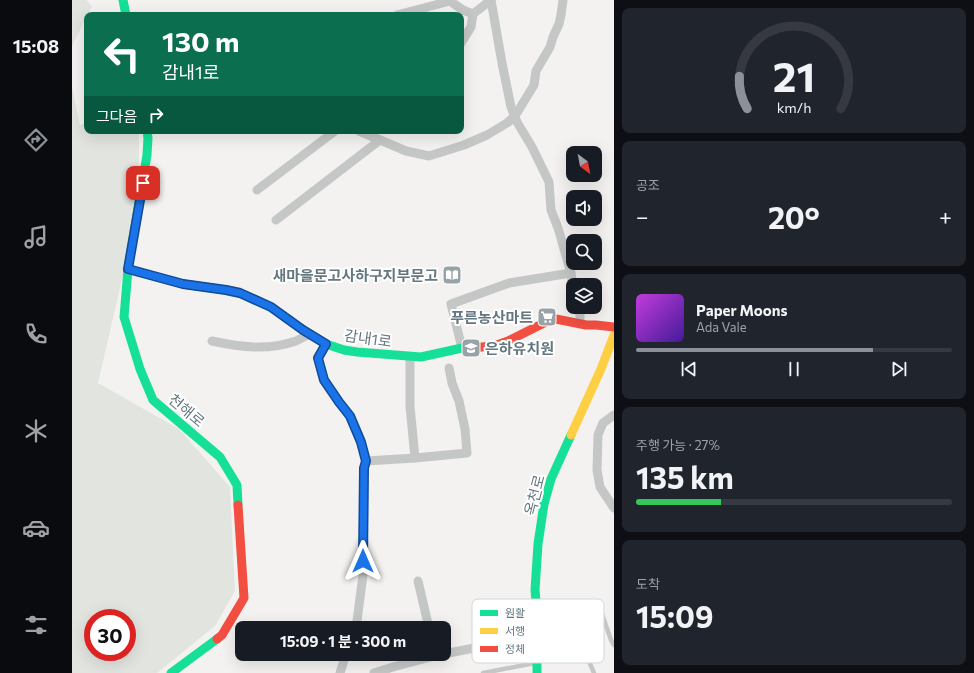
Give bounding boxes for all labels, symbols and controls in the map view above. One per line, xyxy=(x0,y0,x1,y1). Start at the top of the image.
text: 130 m xyxy=(162,24,239,58)
icon: left xyxy=(96,28,148,80)
text: 15:08 xyxy=(13,35,59,57)
text: 21 xyxy=(773,49,815,100)
text: 감내1로 xyxy=(162,61,219,83)
text: km/h xyxy=(777,97,811,115)
icon: right xyxy=(145,104,167,126)
text: 그다음 xyxy=(96,107,137,125)
icon: directions xyxy=(22,126,50,154)
north arrow xyxy=(566,146,602,182)
map controls xyxy=(566,146,602,314)
pin xyxy=(126,166,160,200)
icon: arrive xyxy=(132,172,154,194)
text: 공조 xyxy=(636,177,660,193)
button: sound xyxy=(566,190,602,226)
text: 20° xyxy=(768,198,820,235)
text: − xyxy=(636,203,649,230)
text: + xyxy=(939,203,952,230)
icon: music xyxy=(22,223,50,251)
button: search xyxy=(566,234,602,270)
library icon: 새마을문고사하구지부문고 xyxy=(441,264,463,286)
place label: 새마을문고사하구지부문고 xyxy=(272,266,438,284)
button: layers xyxy=(566,278,602,314)
text: Paper Moons xyxy=(696,301,787,319)
supermarket icon: 푸른농산마트 xyxy=(536,306,558,328)
place label: 푸른농산마트 xyxy=(450,308,533,326)
text: Ada Vale xyxy=(696,319,747,335)
icon: phone xyxy=(22,320,50,348)
street label: 감내1로 xyxy=(343,326,393,350)
school or university icon: 은하유치원 xyxy=(460,337,482,359)
place label: 은하유치원 xyxy=(485,339,554,357)
icon: previous xyxy=(678,358,700,380)
icon: pause xyxy=(783,358,805,380)
icon: next xyxy=(888,358,910,380)
street label: 천해로 xyxy=(165,390,209,430)
icon: climate xyxy=(22,417,50,445)
text: 주행 가능 · 27% xyxy=(636,437,720,453)
text: 135 km xyxy=(636,458,734,495)
street label: 옥천로 xyxy=(520,473,548,517)
icon: car xyxy=(22,514,50,542)
position arrow xyxy=(342,540,384,582)
text: 도착 xyxy=(636,576,660,592)
text: 15:09 xyxy=(636,597,713,634)
legend xyxy=(472,599,604,663)
text: 원활 xyxy=(505,606,525,619)
speed limit sign: 30 xyxy=(84,609,136,661)
icon: filters xyxy=(22,611,50,639)
text: 서행 xyxy=(505,624,525,637)
text: 15:09 · 1 분 · 300 m xyxy=(280,632,406,650)
text: 정체 xyxy=(505,642,525,655)

